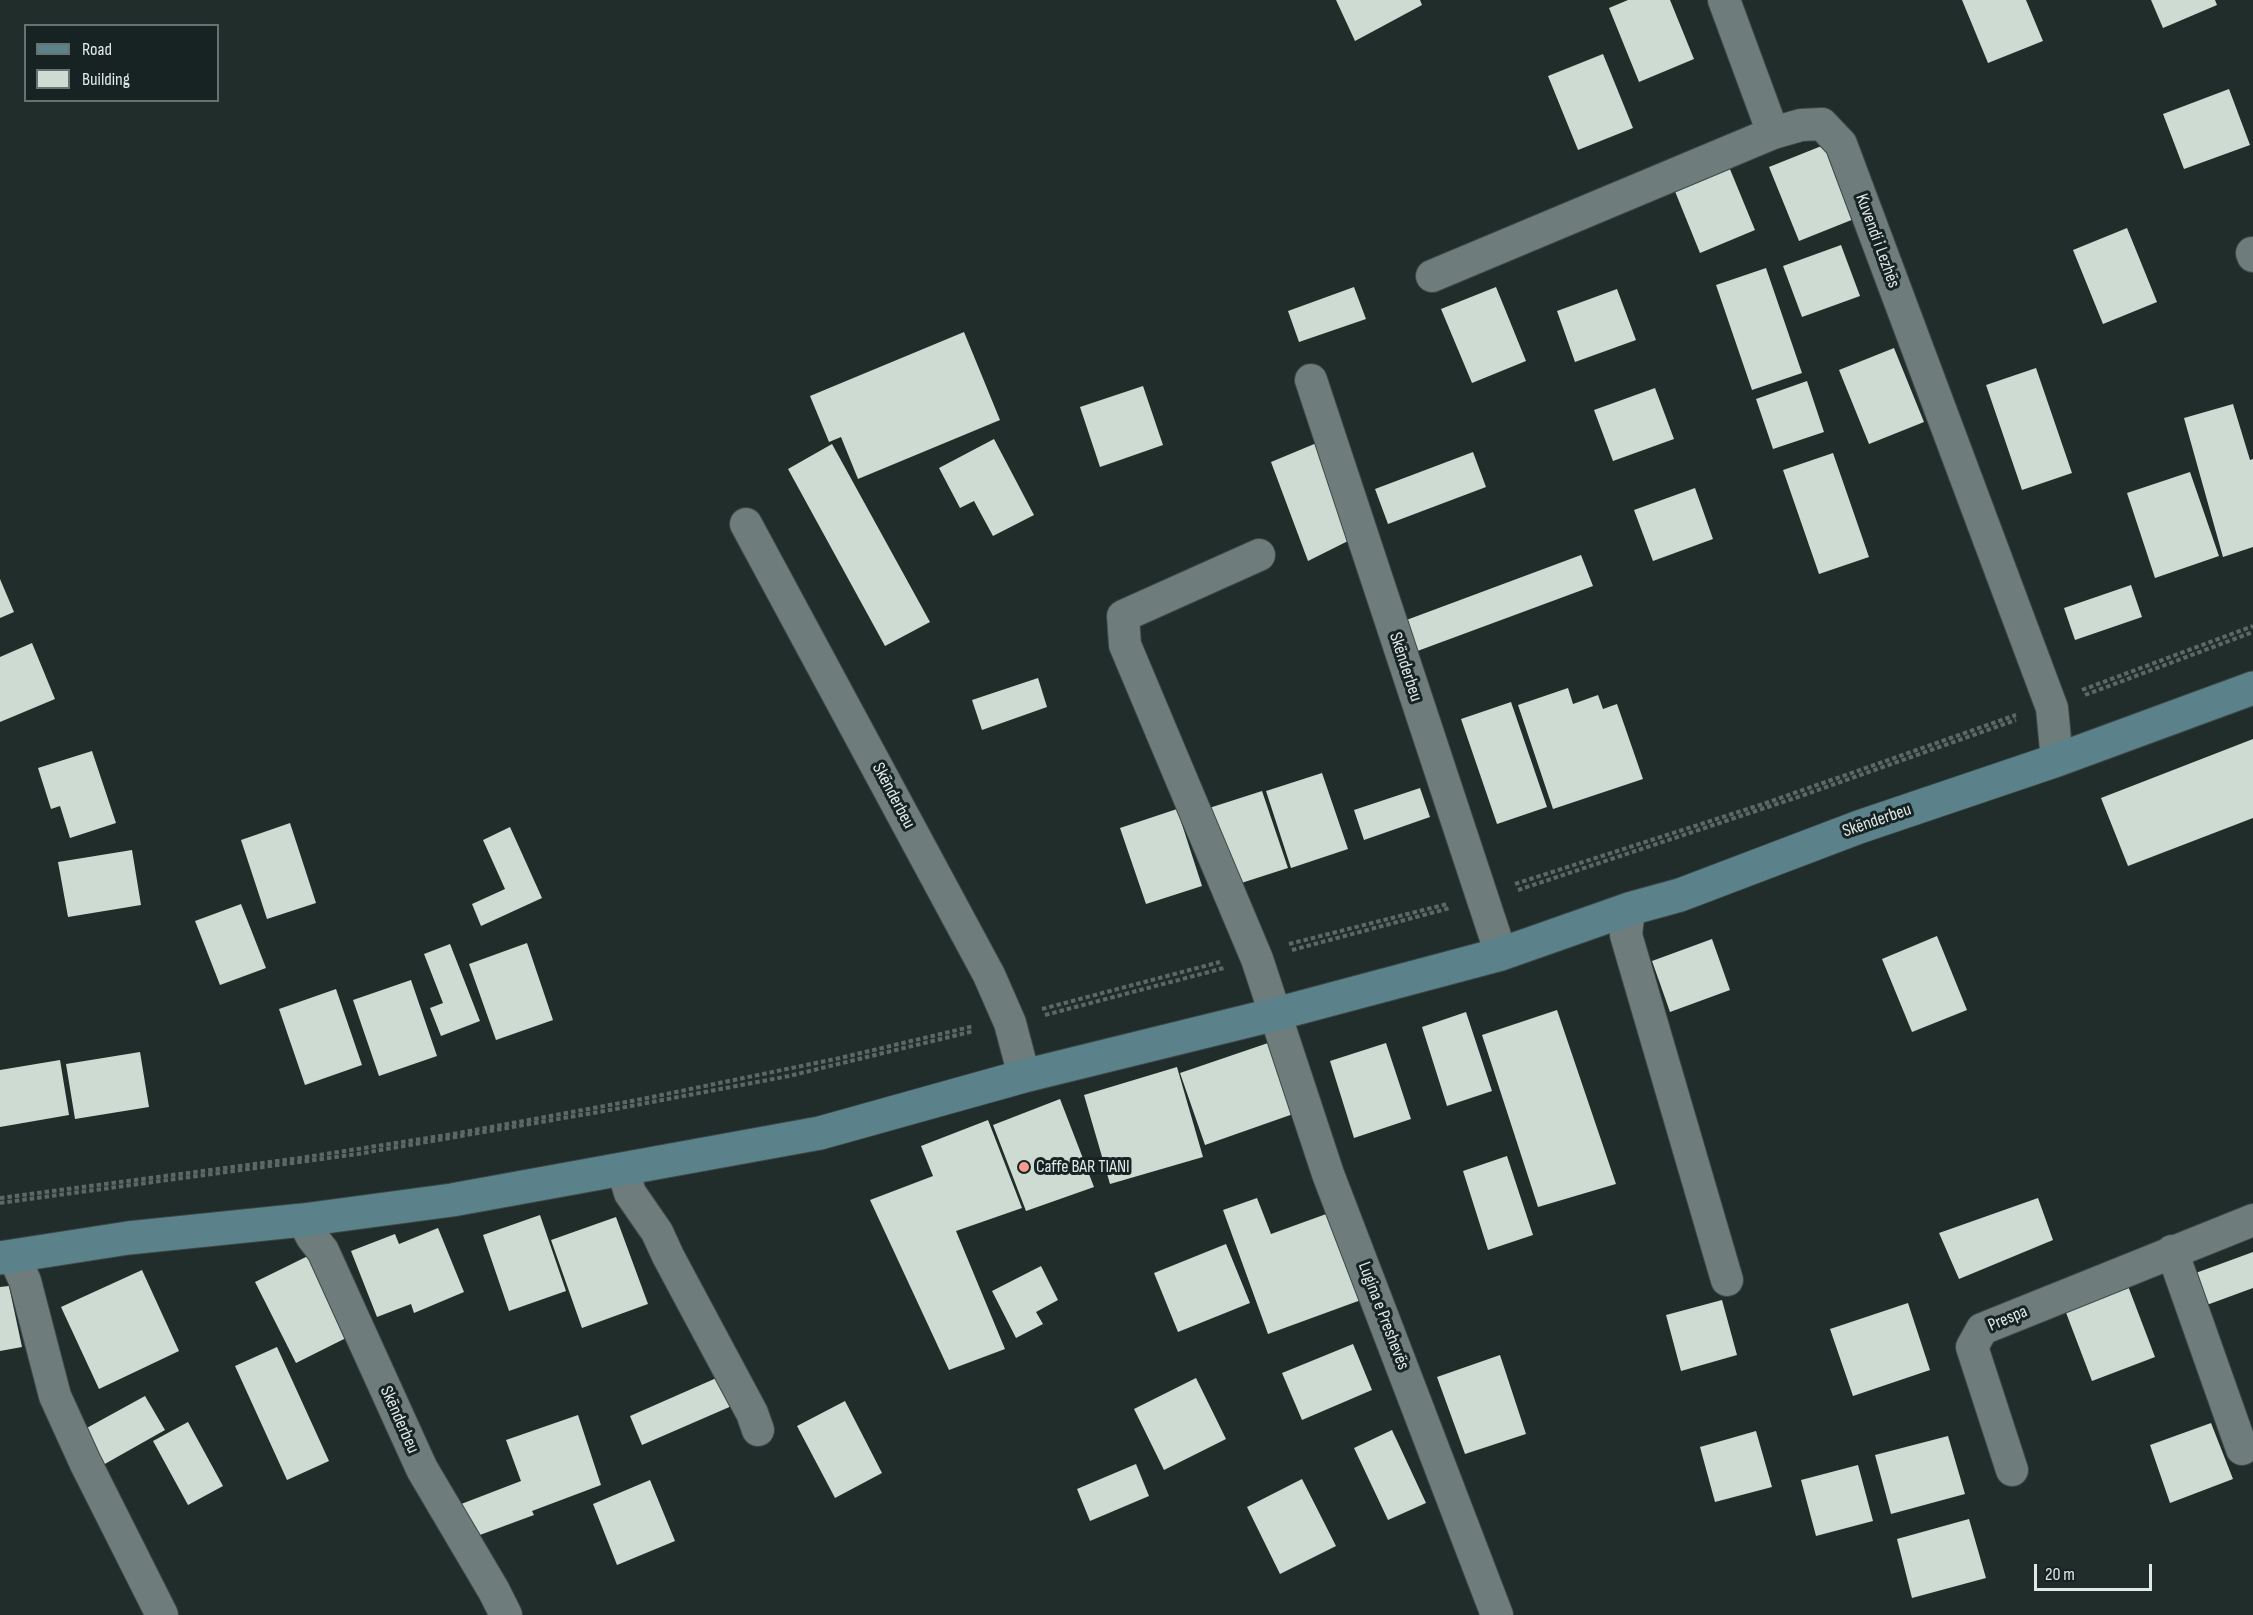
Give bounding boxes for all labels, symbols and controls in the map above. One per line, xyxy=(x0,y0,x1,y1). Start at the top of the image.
legend xyxy=(24,24,219,102)
text: Road xyxy=(82,39,112,60)
text: Building xyxy=(82,69,130,90)
street label: Kuvendi i Lezhës xyxy=(1850,191,1904,291)
street label: Skënderbeu xyxy=(1384,630,1426,704)
street label: Skënderbeu xyxy=(867,759,919,833)
street label: Skënderbeu xyxy=(1840,799,1914,843)
place label: Caffe BAR TIANI xyxy=(1036,1156,1130,1178)
marker: Caffe BAR TIANI xyxy=(1017,1160,1031,1174)
street label: Lugina e Preshevës xyxy=(1353,1259,1413,1373)
street label: Prespa xyxy=(1985,1301,2031,1337)
street label: Skënderbeu xyxy=(375,1383,423,1457)
scale bar xyxy=(2037,1552,2156,1590)
text: 20 m xyxy=(2045,1564,2075,1585)

